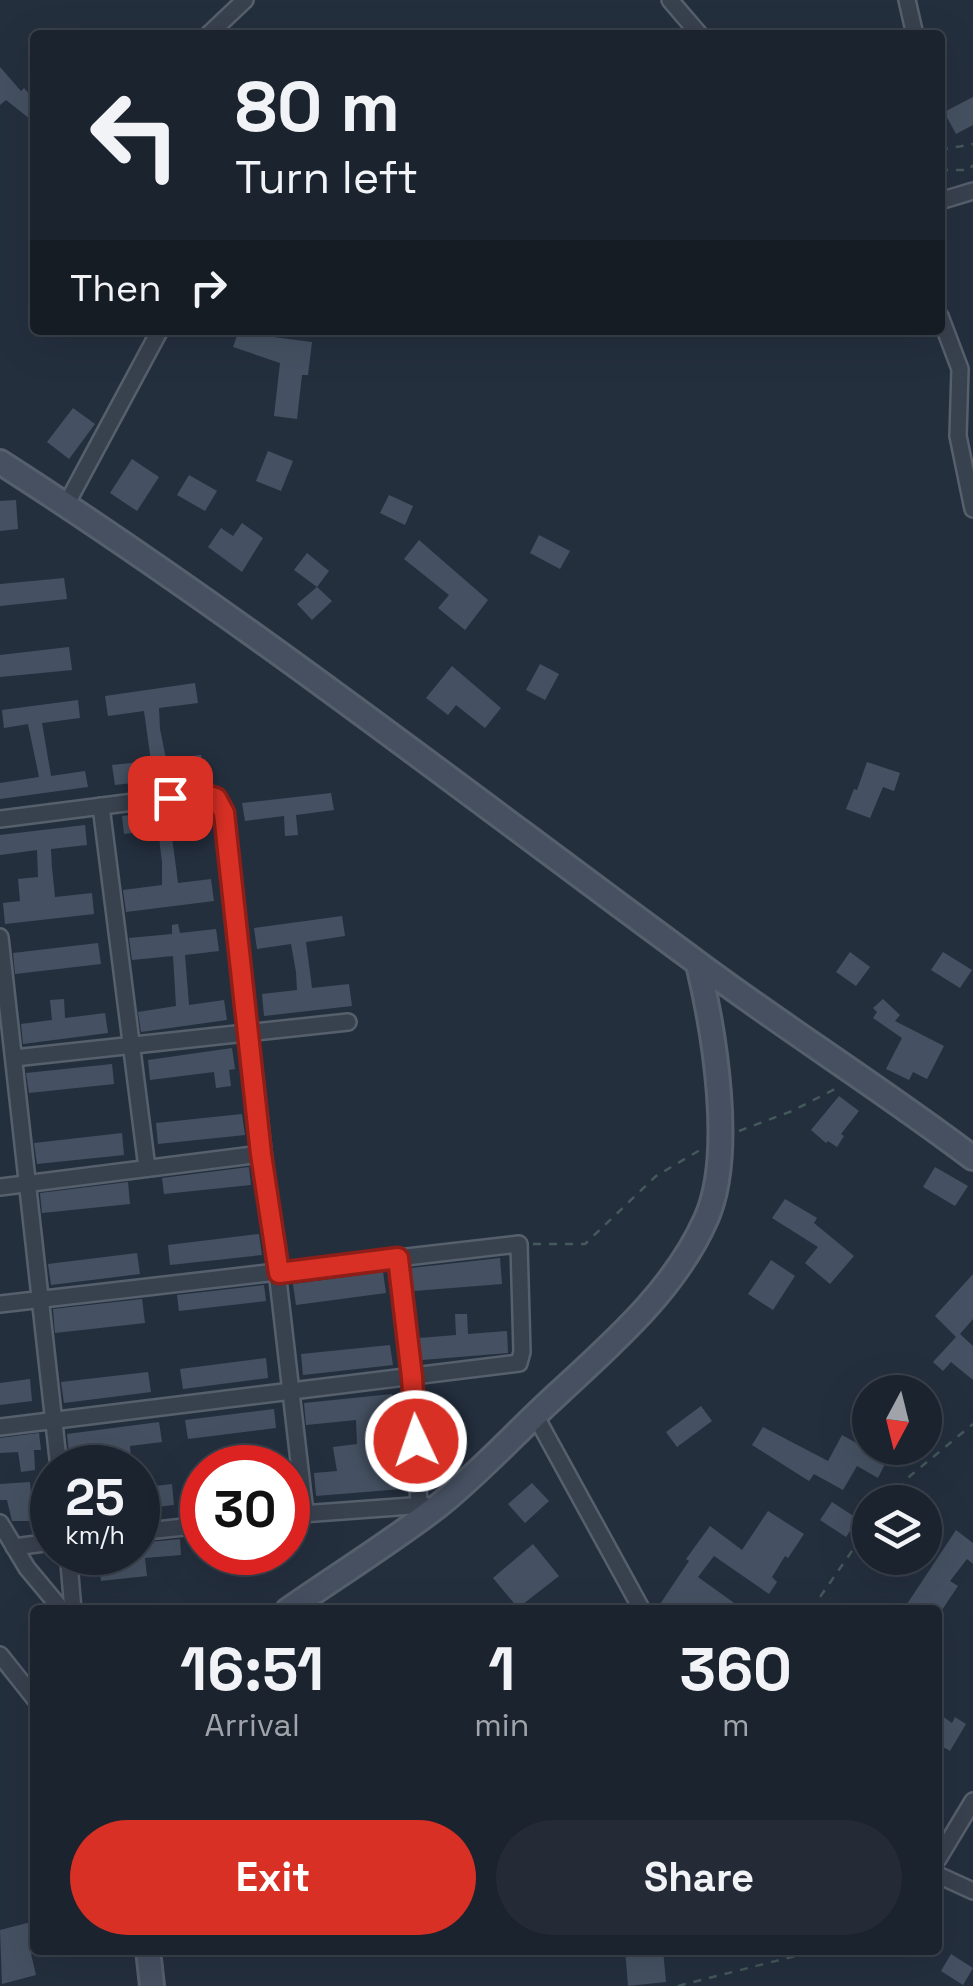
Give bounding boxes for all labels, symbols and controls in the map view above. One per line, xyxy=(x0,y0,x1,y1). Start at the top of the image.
text: 80 m xyxy=(235,62,400,151)
icon: left xyxy=(70,70,200,200)
text: Turn left xyxy=(235,149,418,206)
icon: right xyxy=(181,260,236,315)
text: Then xyxy=(70,264,161,312)
pin xyxy=(128,756,213,841)
icon: arrive xyxy=(143,771,198,826)
north arrow xyxy=(852,1375,942,1465)
map controls xyxy=(852,1375,942,1575)
position arrow xyxy=(364,1389,468,1493)
speed limit sign: 30 xyxy=(180,1445,310,1575)
text: 25 xyxy=(65,1466,125,1530)
button: layers xyxy=(852,1485,942,1575)
text: km/h xyxy=(65,1519,125,1551)
text: 16:51 xyxy=(180,1631,324,1708)
text: 1 xyxy=(488,1631,515,1708)
text: 360 xyxy=(679,1631,792,1708)
text: Arrival xyxy=(205,1705,300,1745)
text: min xyxy=(474,1705,529,1745)
text: m xyxy=(722,1705,749,1745)
button: Exit xyxy=(70,1820,476,1935)
button: Share xyxy=(496,1820,902,1935)

